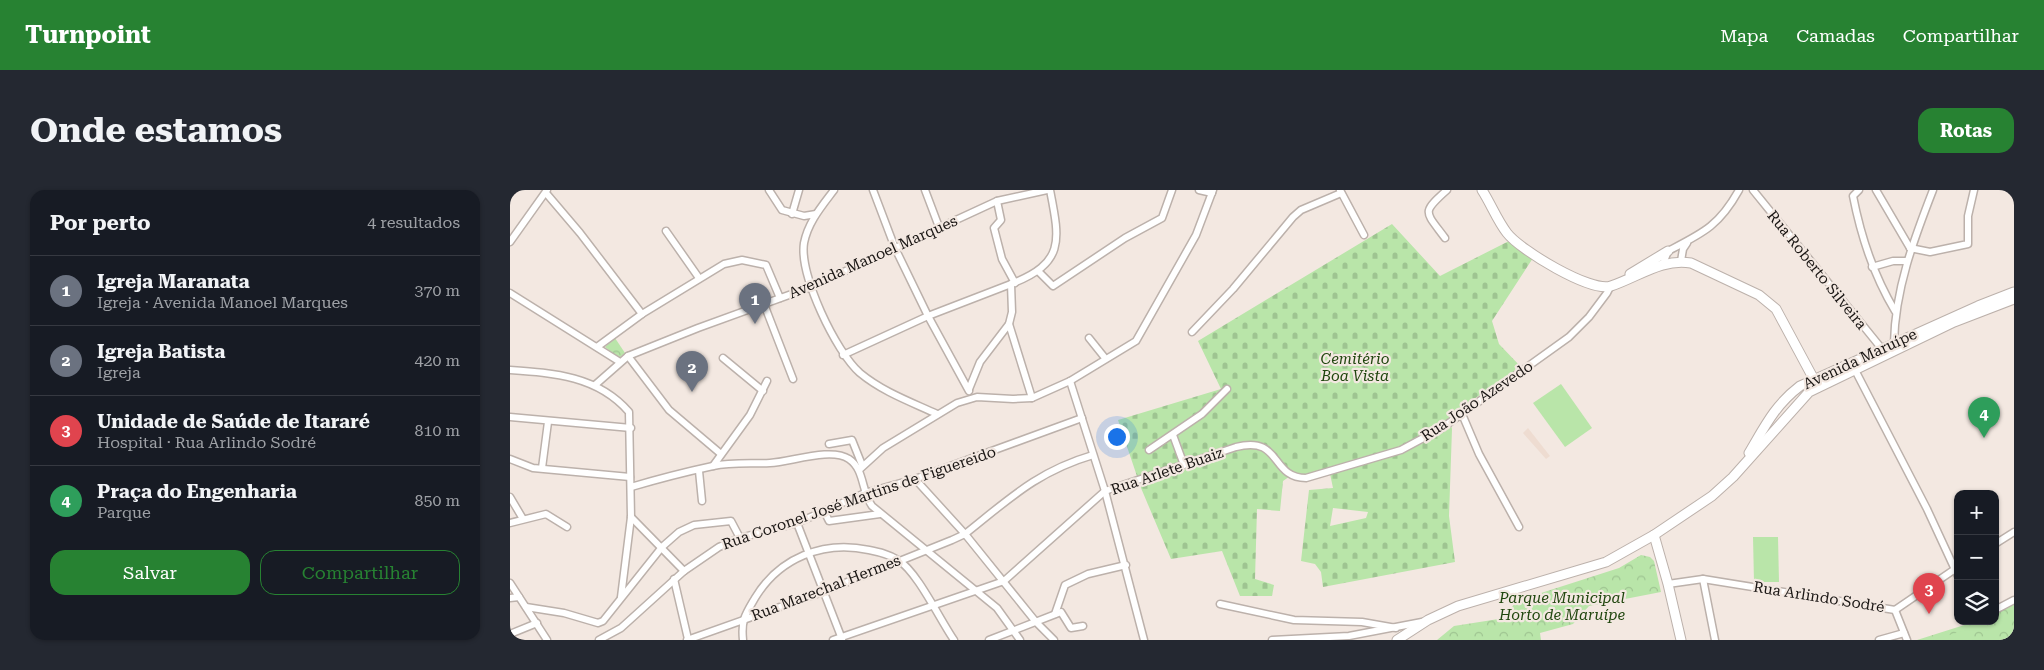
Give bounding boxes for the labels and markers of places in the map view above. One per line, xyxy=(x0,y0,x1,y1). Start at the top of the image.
pin: 1 xyxy=(739,283,771,324)
pin: 2 xyxy=(676,351,708,392)
pin: 4 xyxy=(1968,397,2000,438)
pin: 3 xyxy=(1913,573,1945,614)

